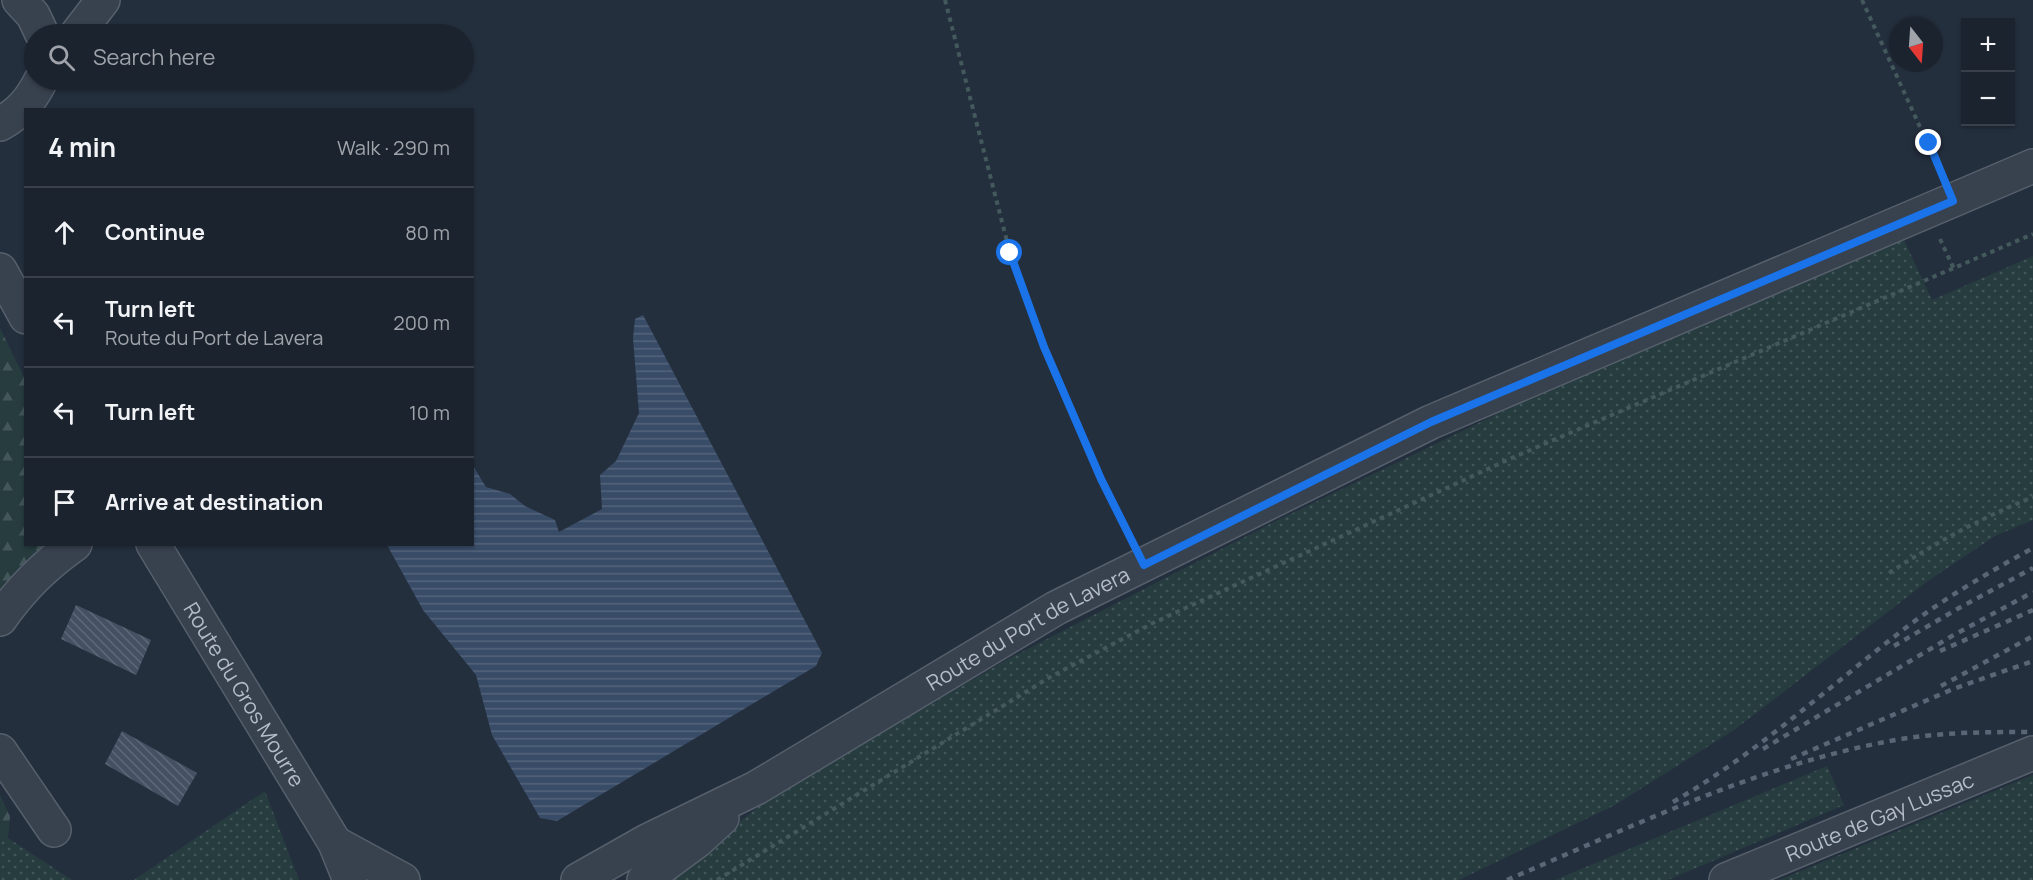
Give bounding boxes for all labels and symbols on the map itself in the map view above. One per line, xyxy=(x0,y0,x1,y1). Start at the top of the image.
north arrow xyxy=(1889,18,1943,72)
route end xyxy=(1915,129,1941,155)
route start xyxy=(996,239,1022,265)
street label: Route du Port de Lavera xyxy=(921,560,1134,697)
street label: Route du Gros Mourre xyxy=(178,597,311,792)
street label: Route de Gay Lussac xyxy=(1781,765,1978,868)

